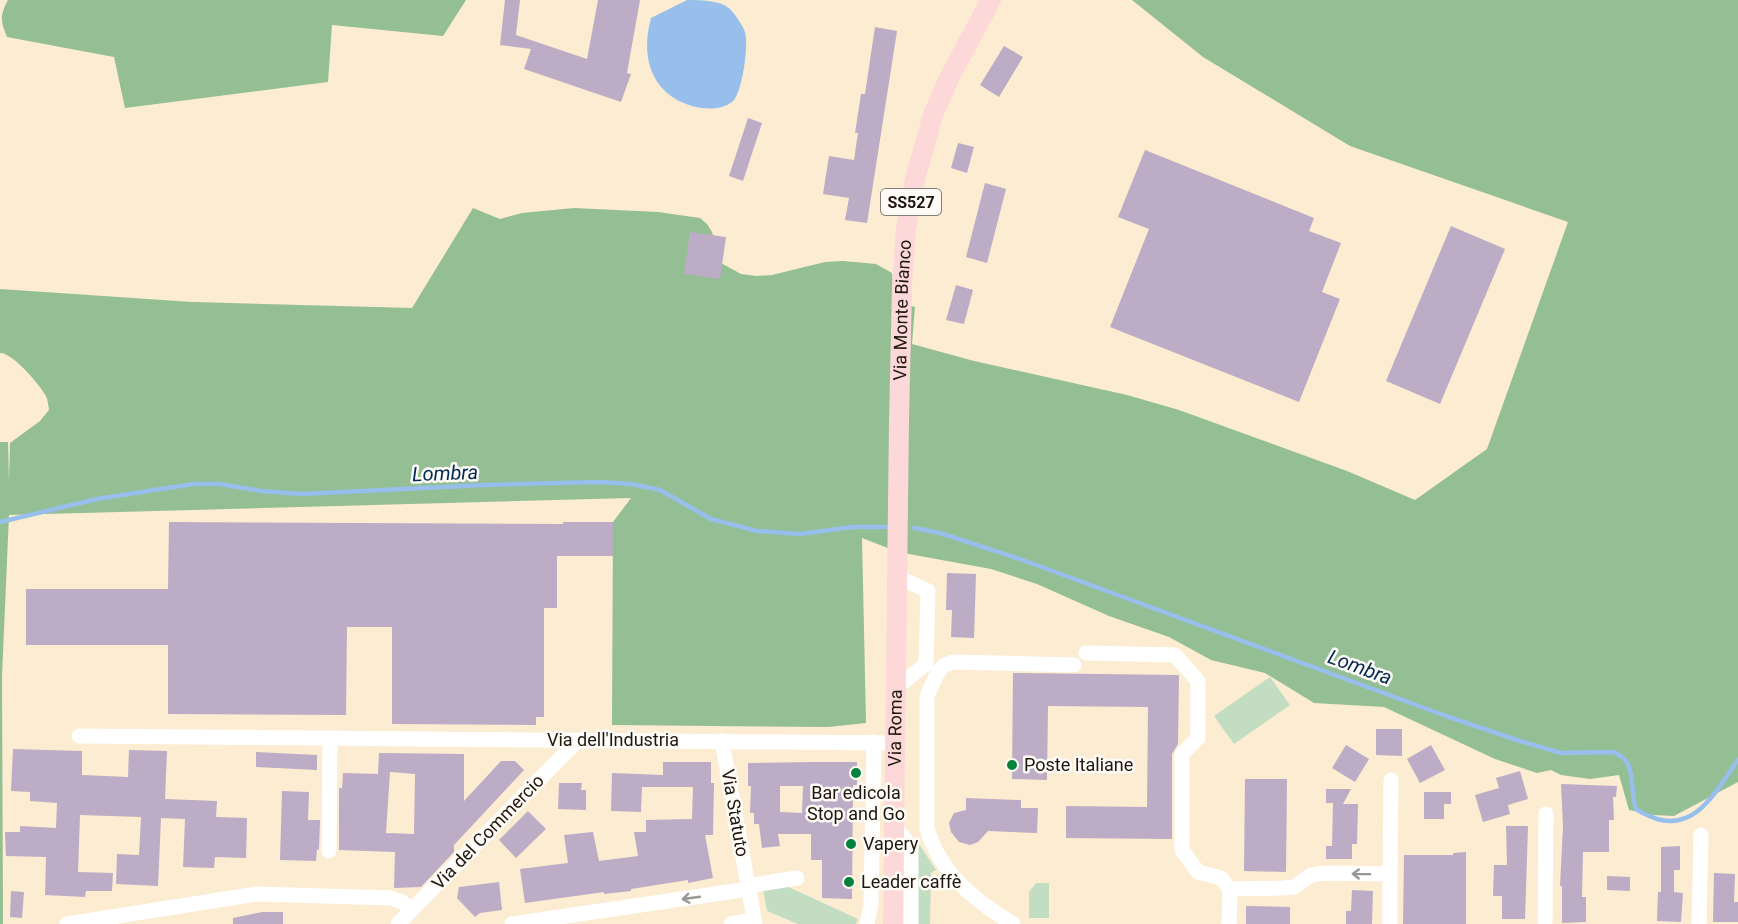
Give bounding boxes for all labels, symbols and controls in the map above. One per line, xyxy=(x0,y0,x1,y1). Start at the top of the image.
road number: SS527 xyxy=(881,189,941,215)
street label: Via Monte Bianco xyxy=(889,239,915,381)
water label: Lombra xyxy=(412,460,478,486)
water label: Lombra xyxy=(1325,644,1395,690)
street label: Via Roma xyxy=(884,689,906,767)
street label: Via dell'Industria xyxy=(547,729,679,750)
place label: Poste Italiane xyxy=(1024,754,1133,775)
marker: Poste Italiane xyxy=(1005,758,1019,772)
marker: Bar edicola Stop and Go xyxy=(849,766,863,780)
street label: Via Statuto xyxy=(717,768,753,858)
street label: Via del Commercio xyxy=(427,770,548,894)
place label: Bar edicola Stop and Go xyxy=(807,782,905,824)
place label: Vapery xyxy=(863,833,919,854)
marker: Vapery xyxy=(844,837,858,851)
one-way arrow xyxy=(1351,868,1371,879)
place label: Leader caffè xyxy=(861,871,961,892)
marker: Leader caffè xyxy=(842,875,856,889)
one-way arrow xyxy=(682,892,702,903)

